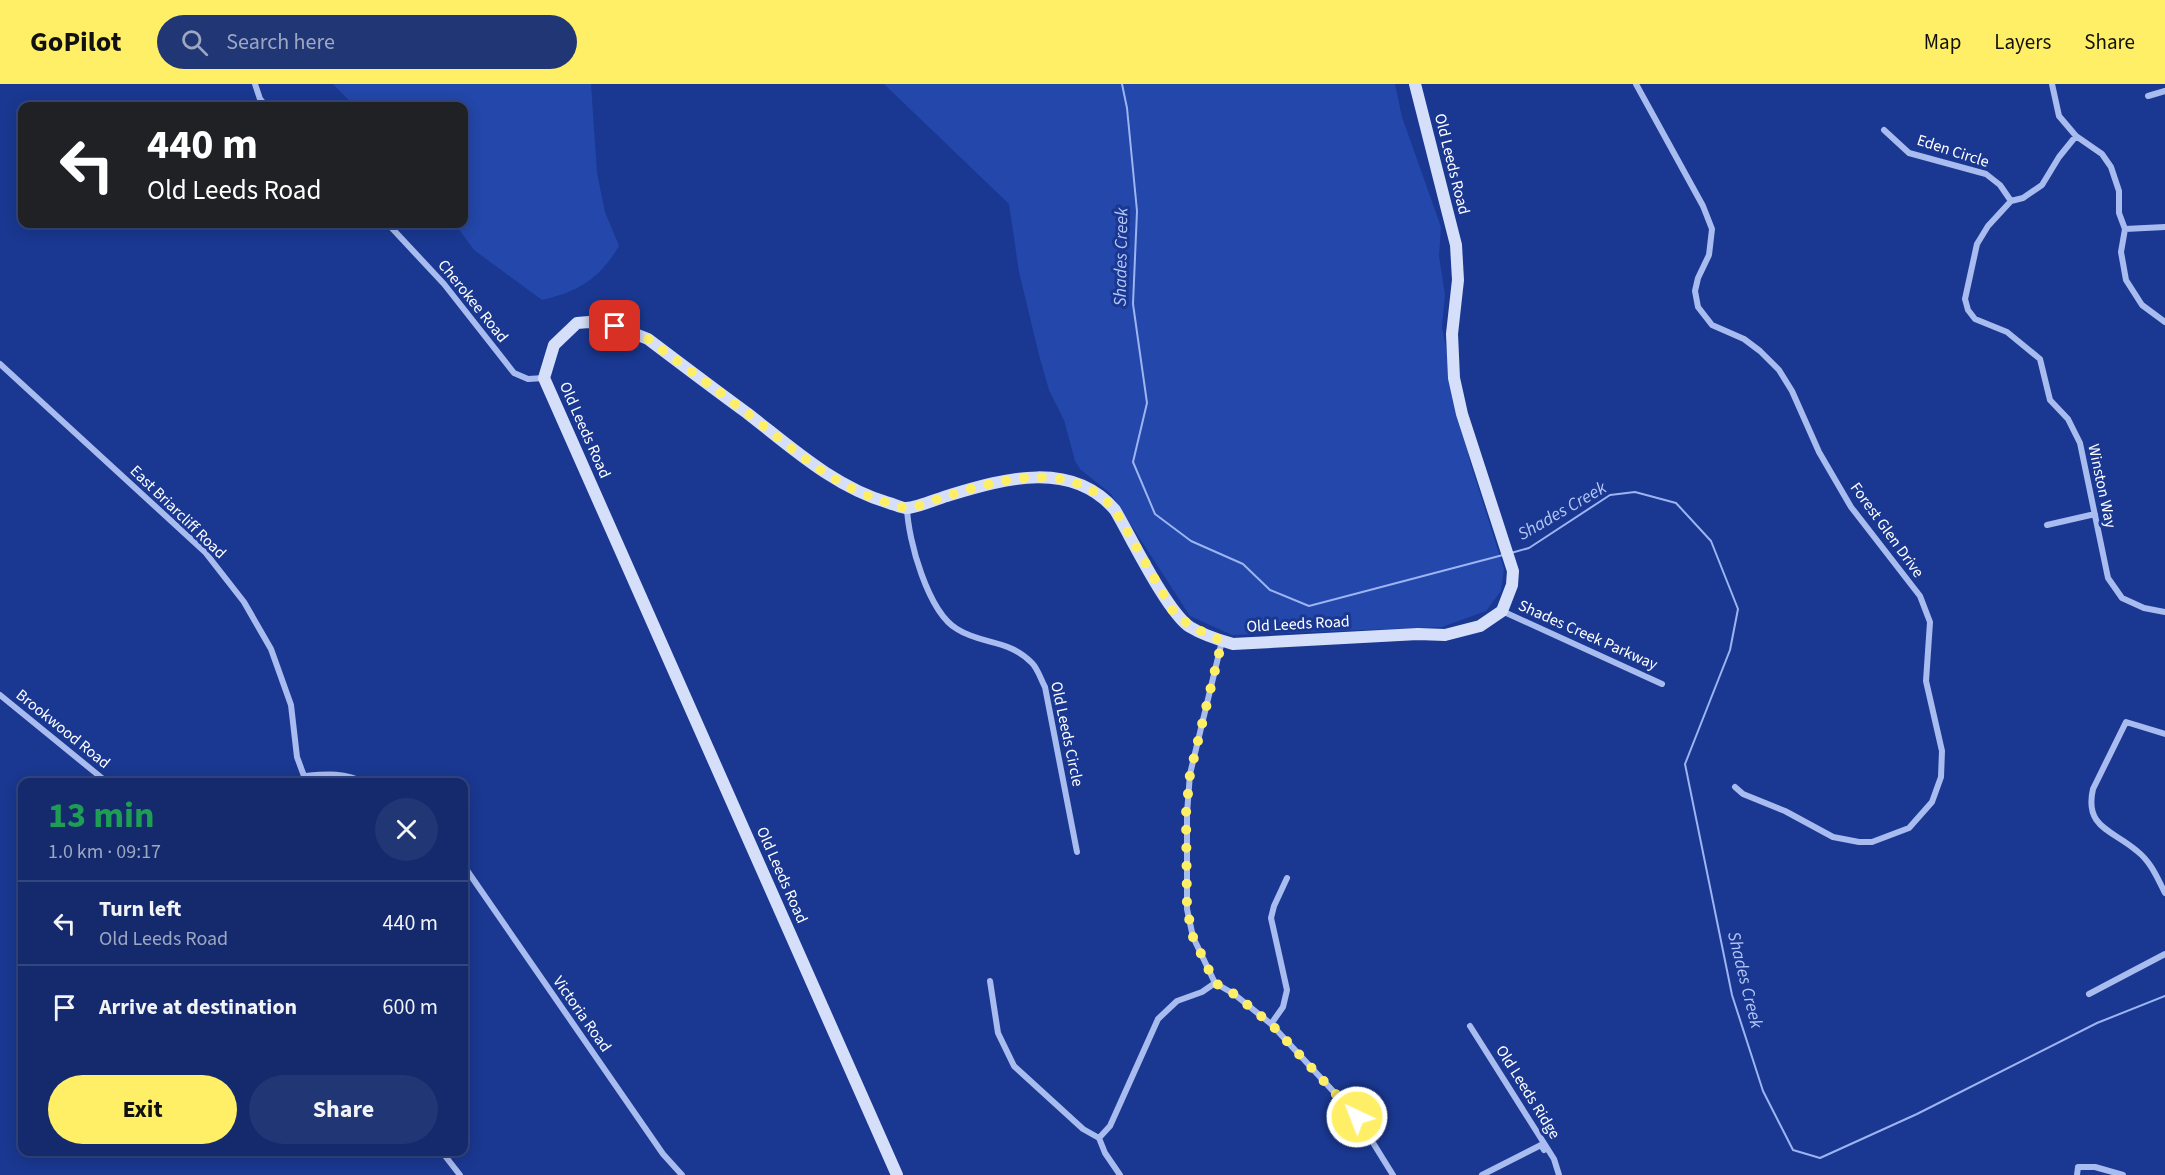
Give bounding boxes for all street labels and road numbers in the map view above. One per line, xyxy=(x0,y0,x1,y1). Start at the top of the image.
street label: Old Leeds Road xyxy=(1429,111,1475,217)
street label: Eden Circle xyxy=(1914,129,1992,173)
street label: Cherokee Road xyxy=(433,255,513,347)
street label: Old Leeds Road xyxy=(554,378,616,482)
street label: Winston Way xyxy=(2082,442,2122,531)
street label: East Briarcliff Road xyxy=(125,460,231,564)
street label: Forest Glen Drive xyxy=(1845,478,1929,582)
street label: Shades Creek Parkway xyxy=(1515,594,1662,676)
street label: Old Leeds Road xyxy=(1246,610,1350,638)
street label: Old Leeds Circle xyxy=(1045,679,1089,789)
street label: Brookwood Road xyxy=(11,684,115,774)
street label: Old Leeds Road xyxy=(751,823,813,927)
street label: Victoria Road xyxy=(548,972,616,1056)
street label: Old Leeds Ridge xyxy=(1490,1041,1566,1143)

